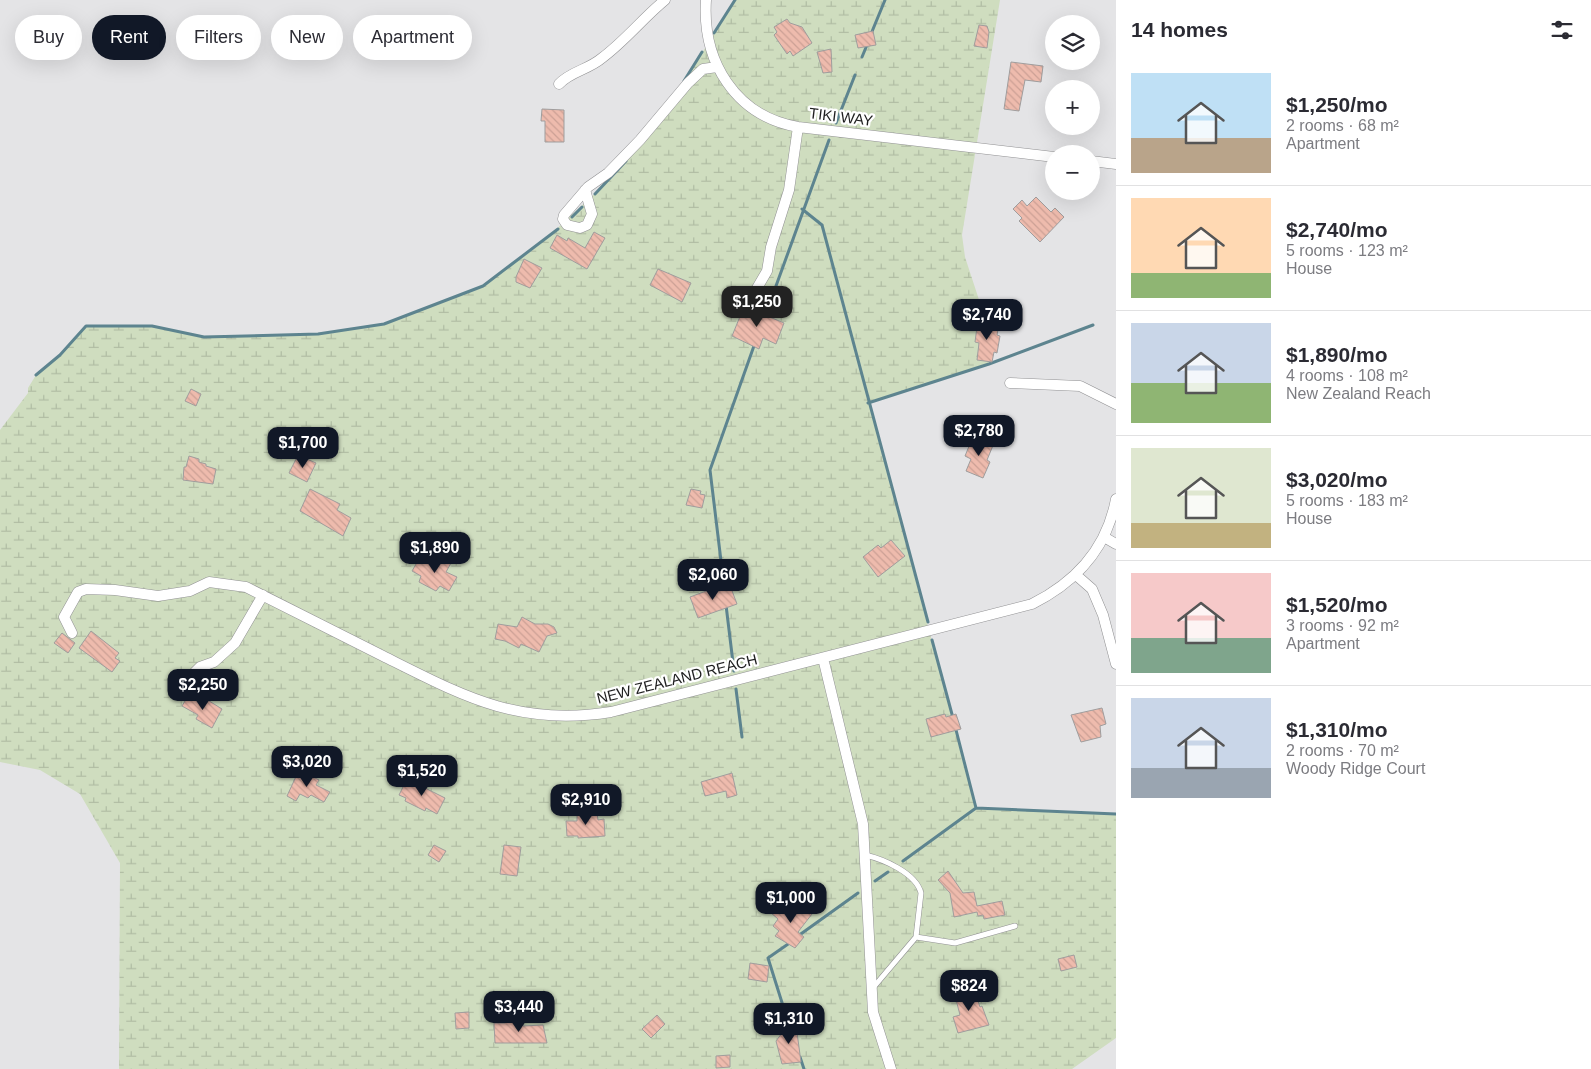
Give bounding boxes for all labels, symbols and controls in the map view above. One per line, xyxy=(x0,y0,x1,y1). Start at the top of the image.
chip: Buy xyxy=(15,15,82,60)
chip: Rent xyxy=(92,15,166,60)
chip: Filters xyxy=(176,15,261,60)
chip: New xyxy=(271,15,343,60)
chip: Apartment xyxy=(353,15,472,60)
map controls xyxy=(1045,15,1100,200)
button: layers xyxy=(1045,15,1100,70)
icon: filters xyxy=(1548,16,1576,44)
text: 14 homes xyxy=(1131,18,1228,41)
button: + xyxy=(1045,80,1100,135)
icon: home xyxy=(1171,93,1231,153)
text: $1,250/mo xyxy=(1286,93,1388,116)
street label: TIKI WAY xyxy=(808,104,874,129)
text: 2 rooms · 68 m² xyxy=(1286,117,1399,134)
text: Apartment xyxy=(1286,135,1360,152)
button: − xyxy=(1045,145,1100,200)
icon: home xyxy=(1171,218,1231,278)
text: $2,740/mo xyxy=(1286,218,1388,241)
text: 5 rooms · 123 m² xyxy=(1286,242,1408,259)
text: House xyxy=(1286,260,1332,277)
pin: $1,250 xyxy=(716,286,798,328)
text: $1,250 xyxy=(733,293,781,310)
pin: $2,740 xyxy=(946,298,1028,341)
text: $2,740 xyxy=(963,306,1011,323)
icon: home xyxy=(1171,343,1231,403)
text: $1,890/mo xyxy=(1286,343,1388,366)
text: 4 rooms · 108 m² xyxy=(1286,367,1408,384)
text: New Zealand Reach xyxy=(1286,385,1431,402)
pin: $2,780 xyxy=(938,414,1020,457)
text: $2,780 xyxy=(955,422,1003,439)
pin: $1,700 xyxy=(262,426,344,469)
text: $1,700 xyxy=(279,434,327,451)
icon: home xyxy=(1171,468,1231,528)
text: $3,020/mo xyxy=(1286,468,1388,491)
text: 5 rooms · 183 m² xyxy=(1286,492,1408,509)
text: House xyxy=(1286,510,1332,527)
pin: $1,890 xyxy=(394,532,476,574)
text: $1,890 xyxy=(411,539,459,556)
pin: $2,060 xyxy=(672,558,754,601)
text: $2,060 xyxy=(689,566,737,583)
icon: home xyxy=(1171,593,1231,653)
text: $1,520/mo xyxy=(1286,593,1388,616)
text: 3 rooms · 92 m² xyxy=(1286,617,1399,634)
text: Apartment xyxy=(1286,635,1360,652)
street label: NEW ZEALAND REACH xyxy=(595,650,759,707)
pin: $2,250 xyxy=(162,668,244,711)
text: $2,250 xyxy=(179,676,227,693)
icon: home xyxy=(1171,718,1231,778)
text: $1,310/mo xyxy=(1286,718,1388,741)
text: 2 rooms · 70 m² xyxy=(1286,742,1399,759)
pin: $3,020 xyxy=(266,746,348,788)
text: $3,020 xyxy=(283,753,331,770)
pin: $1,520 xyxy=(381,754,463,797)
text: Woody Ridge Court xyxy=(1286,760,1425,777)
text: $1,520 xyxy=(398,762,446,779)
pin: $2,910 xyxy=(545,784,627,826)
text: $2,910 xyxy=(562,791,610,808)
pin: $1,000 xyxy=(750,882,832,924)
text: $1,000 xyxy=(767,889,815,906)
pin: $824 xyxy=(939,970,999,1012)
text: $824 xyxy=(951,977,987,994)
pin: $3,440 xyxy=(478,990,560,1033)
text: $3,440 xyxy=(495,998,543,1015)
pin: $1,310 xyxy=(748,1002,830,1045)
text: $1,310 xyxy=(765,1010,813,1027)

